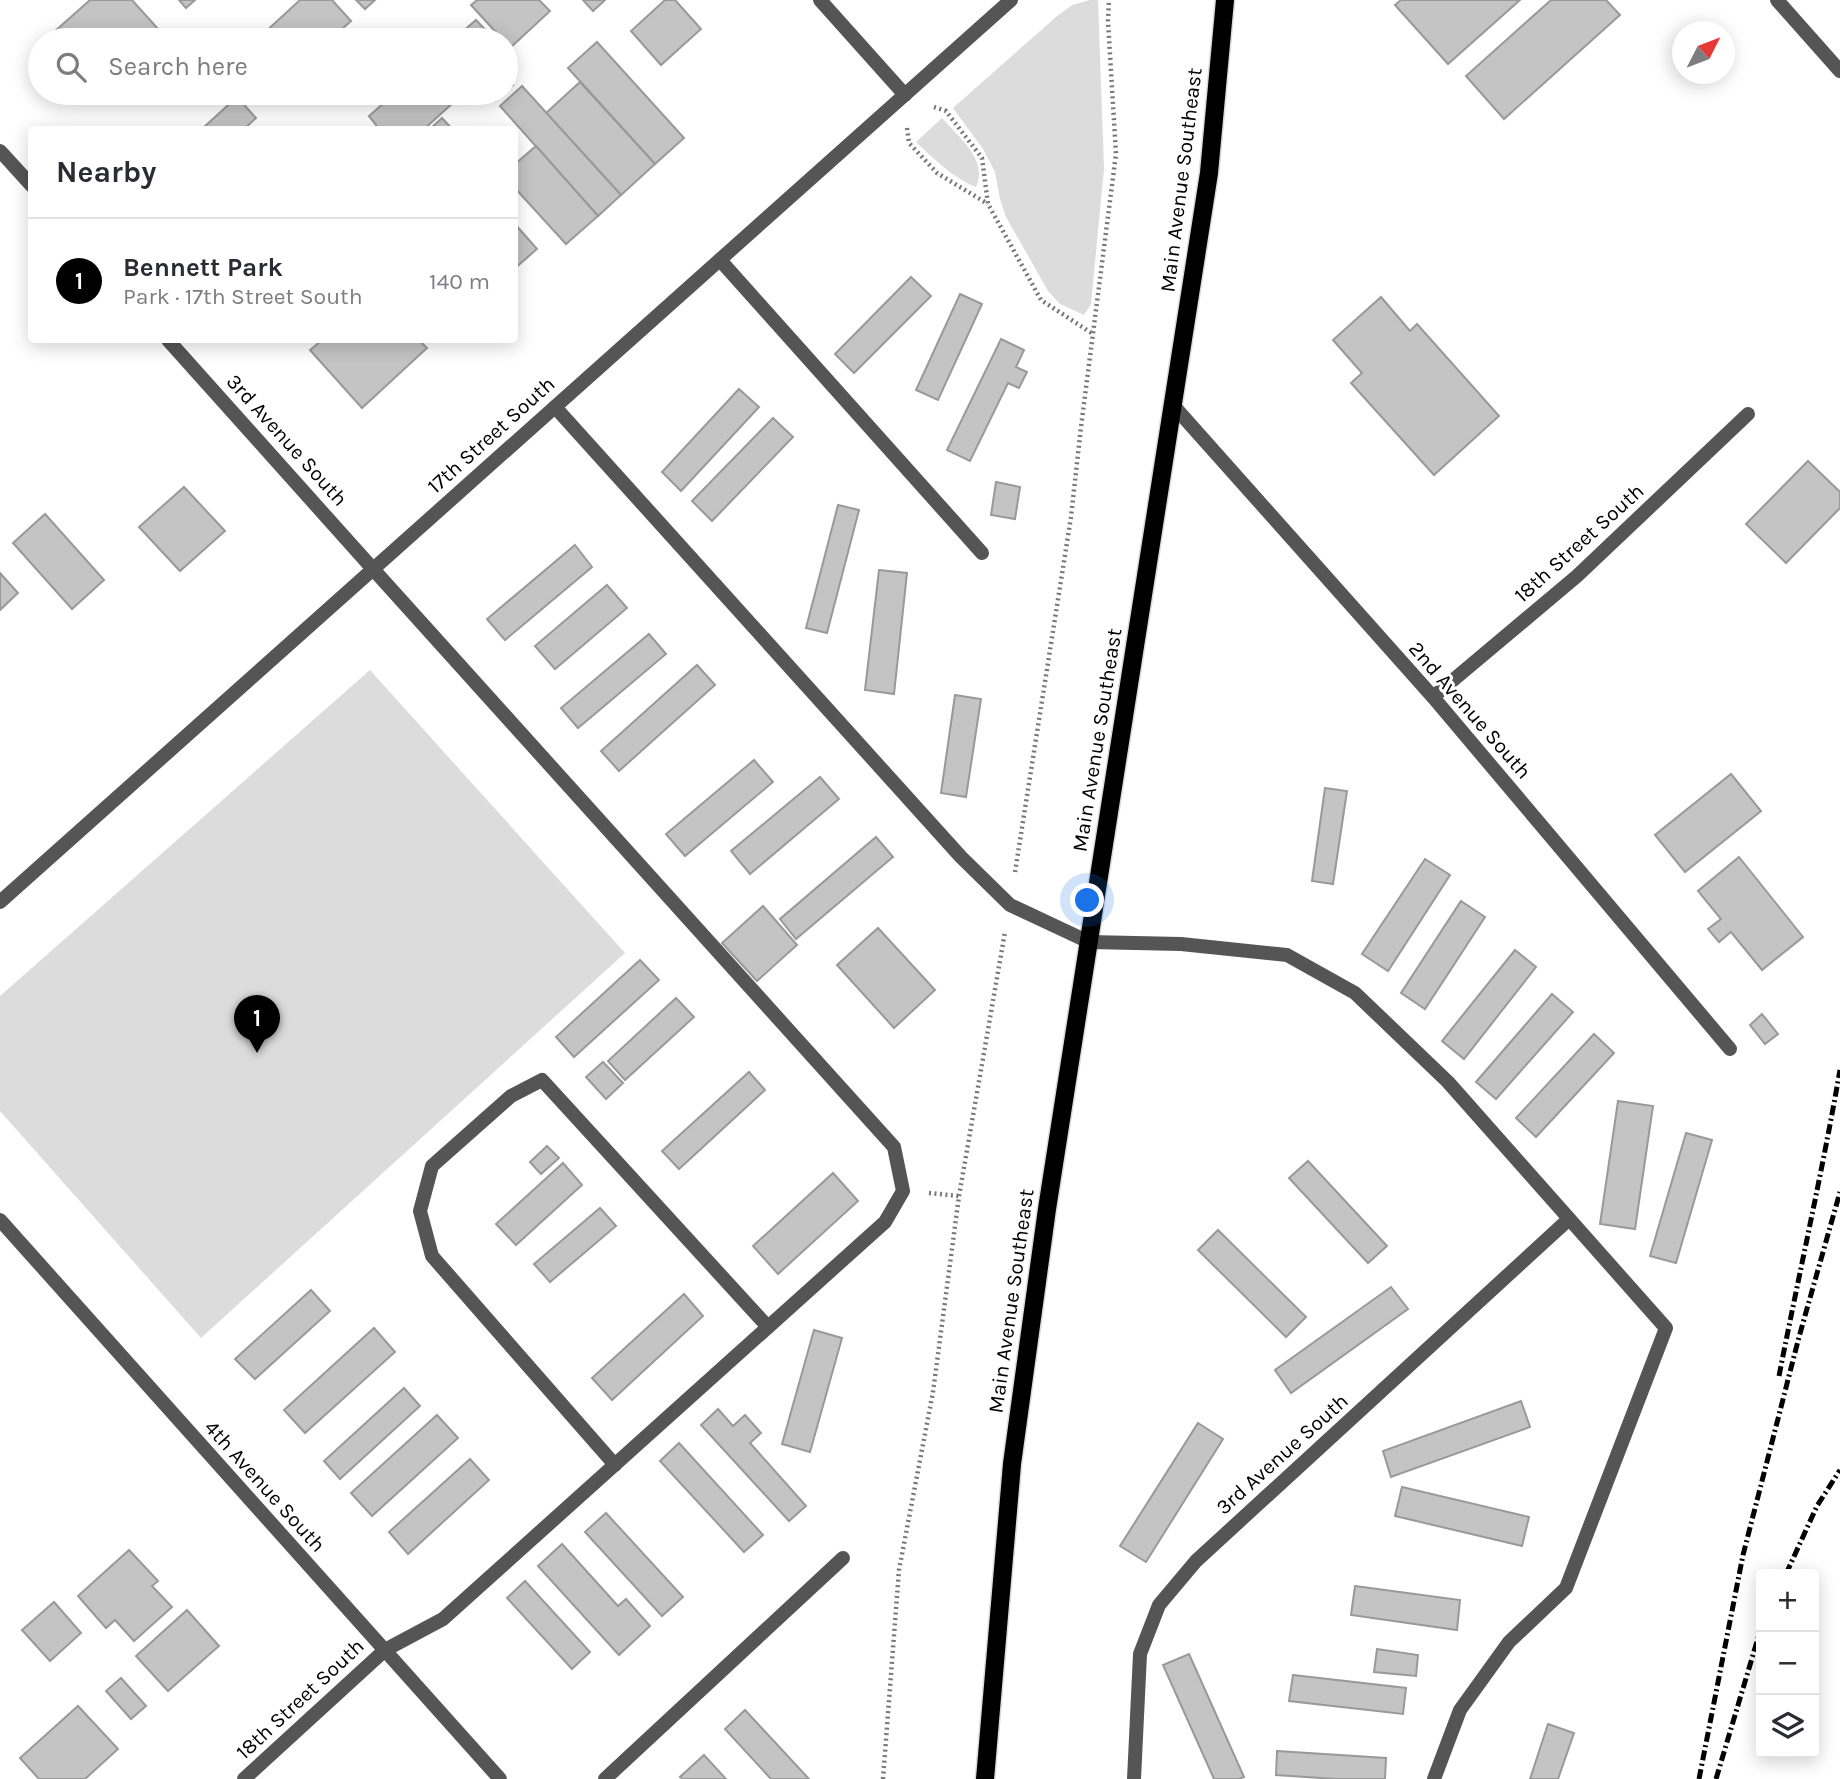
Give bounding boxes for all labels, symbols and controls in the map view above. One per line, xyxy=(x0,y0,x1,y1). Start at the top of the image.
north arrow xyxy=(1672,21,1735,84)
search box xyxy=(28,28,518,105)
icon: search xyxy=(52,48,90,86)
text: Search here xyxy=(108,51,248,82)
street label: Main Avenue Southeast xyxy=(1155,66,1207,294)
text: Nearby xyxy=(56,154,156,190)
text: Bennett Park xyxy=(123,252,283,283)
text: 1 xyxy=(75,268,83,295)
text: 140 m xyxy=(429,268,490,295)
text: Park · 17th Street South xyxy=(123,283,363,310)
street label: 3rd Avenue South xyxy=(222,369,352,511)
street label: 17th Street South xyxy=(423,372,559,498)
street label: 18th Street South xyxy=(1509,479,1649,607)
street label: Main Avenue Southeast xyxy=(1067,626,1127,854)
street label: 2nd Avenue South xyxy=(1404,637,1536,783)
your location xyxy=(1070,883,1104,917)
pin: 1 xyxy=(234,995,280,1053)
street label: Main Avenue Southeast xyxy=(983,1187,1039,1415)
street label: 3rd Avenue South xyxy=(1211,1389,1353,1519)
street label: 4th Avenue South xyxy=(200,1415,330,1557)
map controls xyxy=(1756,1569,1819,1758)
button: + xyxy=(1756,1569,1819,1632)
button: − xyxy=(1756,1632,1819,1695)
street label: 18th Street South xyxy=(231,1634,369,1764)
button: layers xyxy=(1756,1695,1819,1758)

